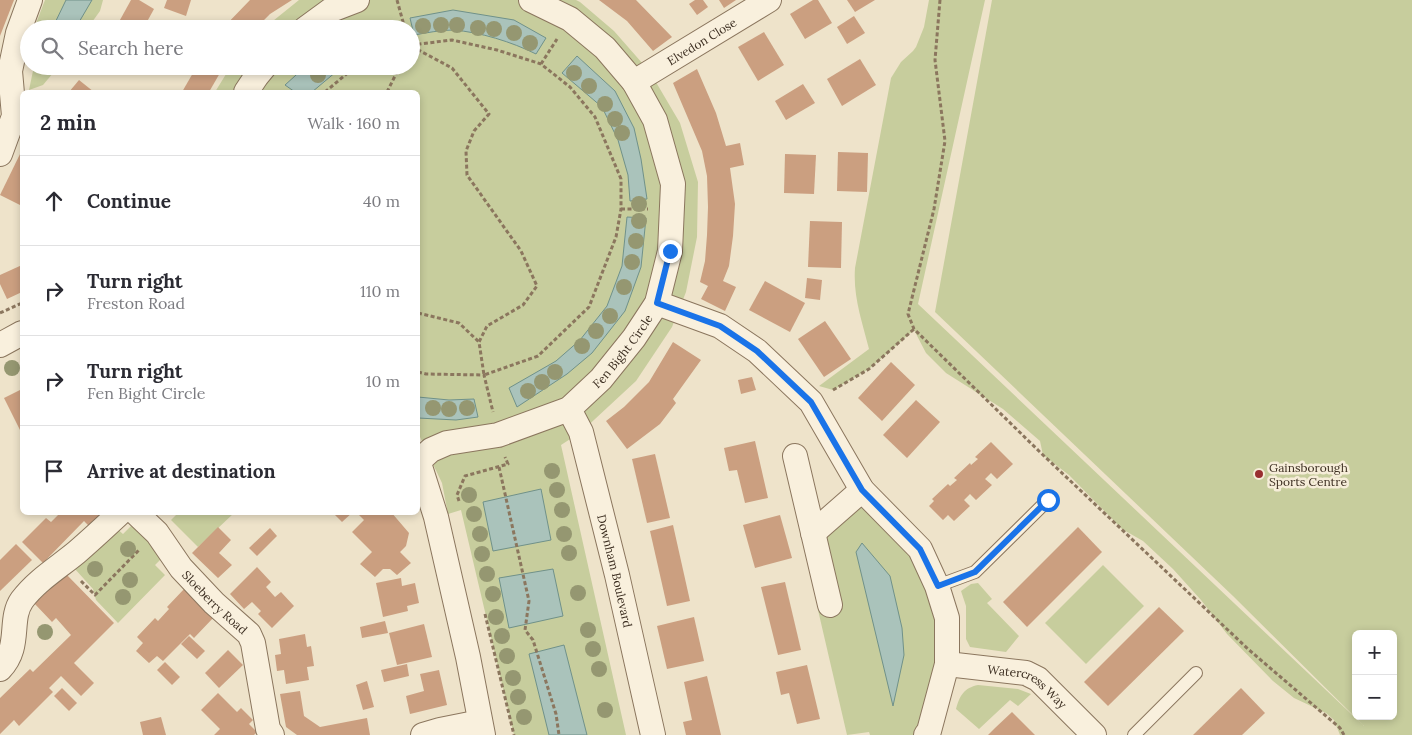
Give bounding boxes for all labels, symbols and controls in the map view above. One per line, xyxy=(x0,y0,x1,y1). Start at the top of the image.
street label: Elvedon Close xyxy=(664,14,739,68)
search box xyxy=(20,20,420,75)
icon: search xyxy=(38,34,66,62)
text: Search here xyxy=(78,36,184,60)
text: 2 min xyxy=(40,109,96,136)
text: Walk · 160 m xyxy=(308,113,400,133)
icon: ahead xyxy=(40,187,68,215)
text: Continue xyxy=(87,189,171,213)
text: 40 m xyxy=(363,191,400,211)
route end xyxy=(659,240,682,263)
text: Turn right xyxy=(87,269,183,293)
icon: right xyxy=(40,277,68,305)
text: 110 m xyxy=(360,281,400,301)
text: Freston Road xyxy=(87,293,185,313)
street label: Fen Bight Circle xyxy=(589,311,655,391)
text: Turn right xyxy=(87,359,183,383)
icon: right xyxy=(40,367,68,395)
text: 10 m xyxy=(366,371,400,391)
text: Fen Bight Circle xyxy=(87,383,206,403)
icon: arrive xyxy=(40,457,68,485)
text: Arrive at destination xyxy=(87,459,276,483)
place label: Gainsborough Sports Centre xyxy=(1269,460,1348,489)
marker: Gainsborough Sports Centre xyxy=(1253,468,1265,480)
route start xyxy=(1037,489,1060,512)
street label: Downham Boulevard xyxy=(594,513,636,629)
street label: Sloeberry Road xyxy=(179,567,251,637)
map controls xyxy=(1352,630,1397,720)
button: + xyxy=(1352,630,1397,675)
street label: Watercress Way xyxy=(987,661,1071,712)
button: − xyxy=(1352,675,1397,720)

